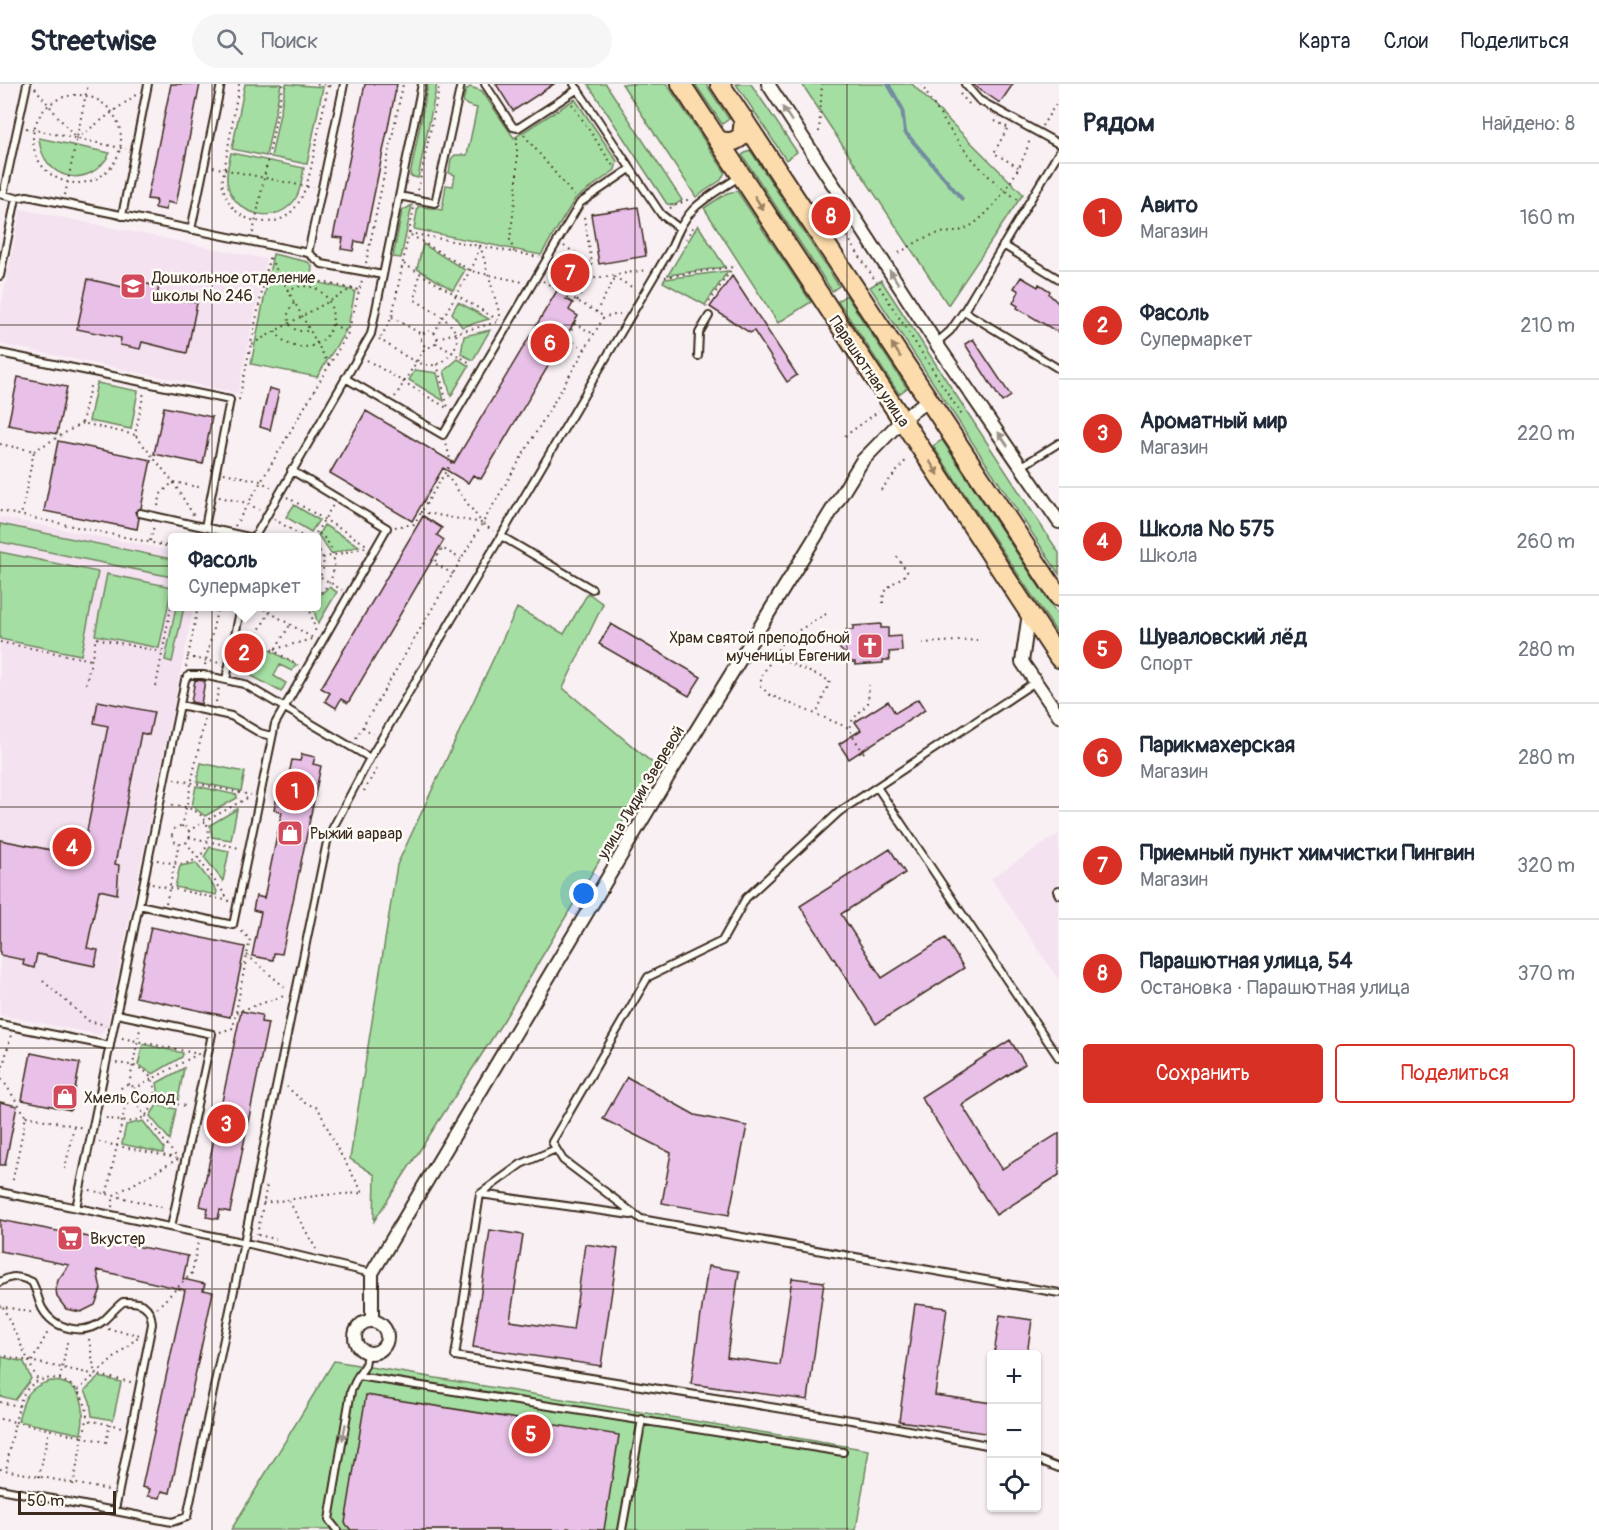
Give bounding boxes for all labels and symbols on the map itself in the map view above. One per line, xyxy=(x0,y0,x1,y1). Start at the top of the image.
one-way arrow xyxy=(782,106,793,122)
pin: 8 xyxy=(812,194,850,238)
one-way arrow xyxy=(753,195,764,211)
pin: 7 xyxy=(550,250,590,296)
place label: Дошкольное отделение школы № 246 xyxy=(151,268,316,306)
one-way arrow xyxy=(888,269,899,285)
school or university icon: Дошкольное отделение школы № 246 xyxy=(118,271,148,301)
street label: Парашютная улица xyxy=(825,312,914,431)
pin: 6 xyxy=(530,320,570,366)
one-way arrow xyxy=(890,343,902,359)
one-way arrow xyxy=(998,431,1009,447)
one-way arrow xyxy=(929,460,940,476)
place label: Храм святой преподобной мученицы Евгении xyxy=(669,628,850,666)
pin: 2 xyxy=(224,630,264,676)
church icon: Храм святой преподобной мученицы Евгении xyxy=(855,631,885,661)
street label: улица Лидии Зверевой xyxy=(593,722,689,864)
pin: 1 xyxy=(276,768,314,814)
shop icon: Рыжий варвар xyxy=(275,818,305,848)
pin: 4 xyxy=(52,824,92,870)
place label: Рыжий варвар xyxy=(310,824,402,844)
your location xyxy=(569,879,598,908)
shop icon: Хмель Солод xyxy=(50,1082,80,1112)
place label: Хмель Солод xyxy=(84,1088,176,1108)
pin: 3 xyxy=(206,1102,246,1146)
supermarket icon: Вкустер xyxy=(55,1223,85,1253)
place label: Вкустер xyxy=(90,1229,145,1249)
pin: 5 xyxy=(512,1412,550,1456)
one-way arrow xyxy=(339,1423,348,1442)
scale bar xyxy=(18,1488,116,1516)

